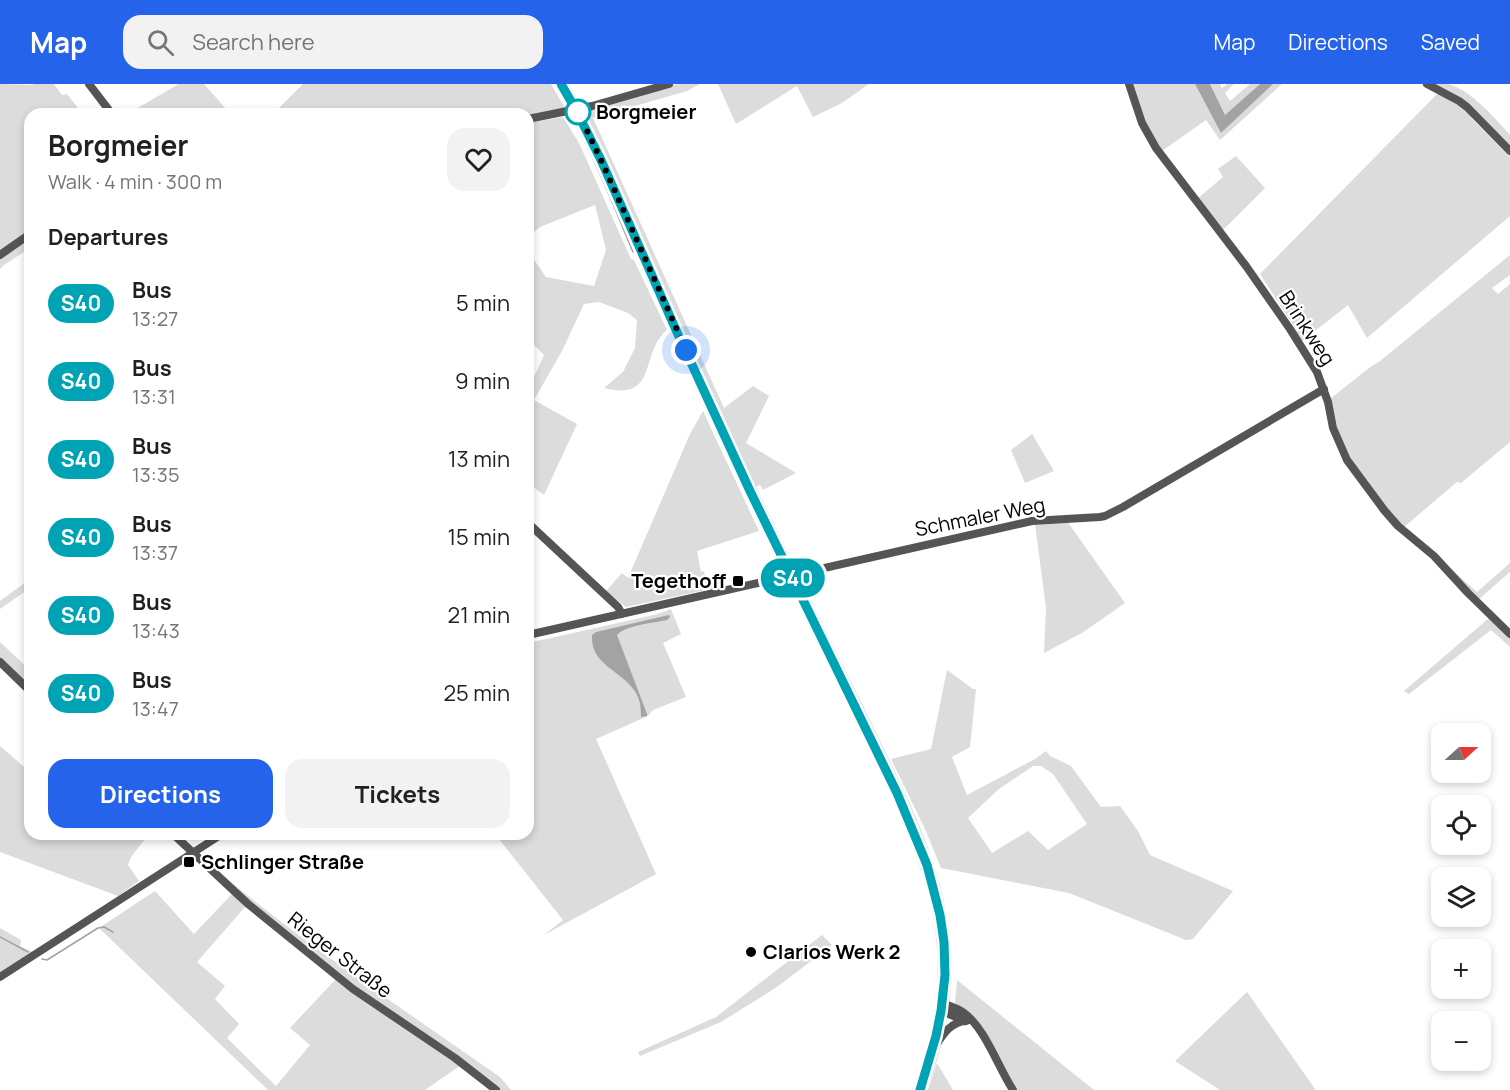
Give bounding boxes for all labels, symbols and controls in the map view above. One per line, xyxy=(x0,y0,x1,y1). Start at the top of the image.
search box xyxy=(123,15,543,69)
text: Map xyxy=(30,23,87,61)
icon: search xyxy=(144,26,177,59)
text: Search here xyxy=(192,27,315,57)
text: Map xyxy=(1214,28,1255,56)
text: Directions xyxy=(1288,28,1388,56)
text: Saved xyxy=(1421,28,1480,56)
place label: Borgmeier xyxy=(596,98,696,125)
marker: Borgmeier xyxy=(565,99,591,125)
text: Borgmeier xyxy=(48,126,189,164)
button: heart xyxy=(447,128,510,191)
text: Walk · 4 min · 300 m xyxy=(48,168,222,195)
text: Departures xyxy=(48,222,168,252)
text: Bus xyxy=(132,275,172,305)
street label: Brinkweg xyxy=(1273,285,1342,370)
text: 5 min xyxy=(456,288,510,318)
text: S40 xyxy=(61,289,101,317)
text: 13:27 xyxy=(132,305,178,332)
your location xyxy=(671,335,701,365)
text: Bus xyxy=(132,353,172,383)
text: 9 min xyxy=(455,366,510,396)
text: S40 xyxy=(61,367,101,395)
text: 13:31 xyxy=(132,383,176,410)
text: Bus xyxy=(132,431,172,461)
text: 13 min xyxy=(448,444,510,474)
text: S40 xyxy=(61,445,101,473)
text: 13:35 xyxy=(132,461,179,488)
street label: Schmaler Weg xyxy=(913,491,1047,542)
text: Bus xyxy=(132,509,172,539)
text: 15 min xyxy=(447,522,510,552)
text: S40 xyxy=(61,523,101,551)
text: 13:37 xyxy=(132,539,178,566)
line badge: S40 xyxy=(758,558,828,598)
text: S40 xyxy=(773,564,813,592)
place label: Tegethoff xyxy=(631,567,727,594)
marker: Tegethoff xyxy=(731,574,745,588)
text: Bus xyxy=(132,587,172,617)
text: 21 min xyxy=(448,600,510,630)
text: S40 xyxy=(61,601,101,629)
text: 13:43 xyxy=(132,617,180,644)
text: Bus xyxy=(132,665,172,695)
text: 25 min xyxy=(443,678,510,708)
text: S40 xyxy=(61,679,101,707)
text: 13:47 xyxy=(132,695,179,722)
north arrow xyxy=(1431,723,1491,783)
map controls xyxy=(1431,723,1491,1071)
button: Directions xyxy=(48,759,273,828)
button: Tickets xyxy=(285,759,510,828)
button: locate xyxy=(1431,795,1491,855)
place label: Schlinger Straße xyxy=(201,848,364,875)
marker: Schlinger Straße xyxy=(182,855,196,869)
button: layers xyxy=(1431,867,1491,927)
street label: Rieger Straße xyxy=(282,905,398,1004)
place label: Clarios Werk 2 xyxy=(763,938,900,965)
button: + xyxy=(1431,939,1491,999)
marker: Clarios Werk 2 xyxy=(744,945,758,959)
button: − xyxy=(1431,1011,1491,1071)

